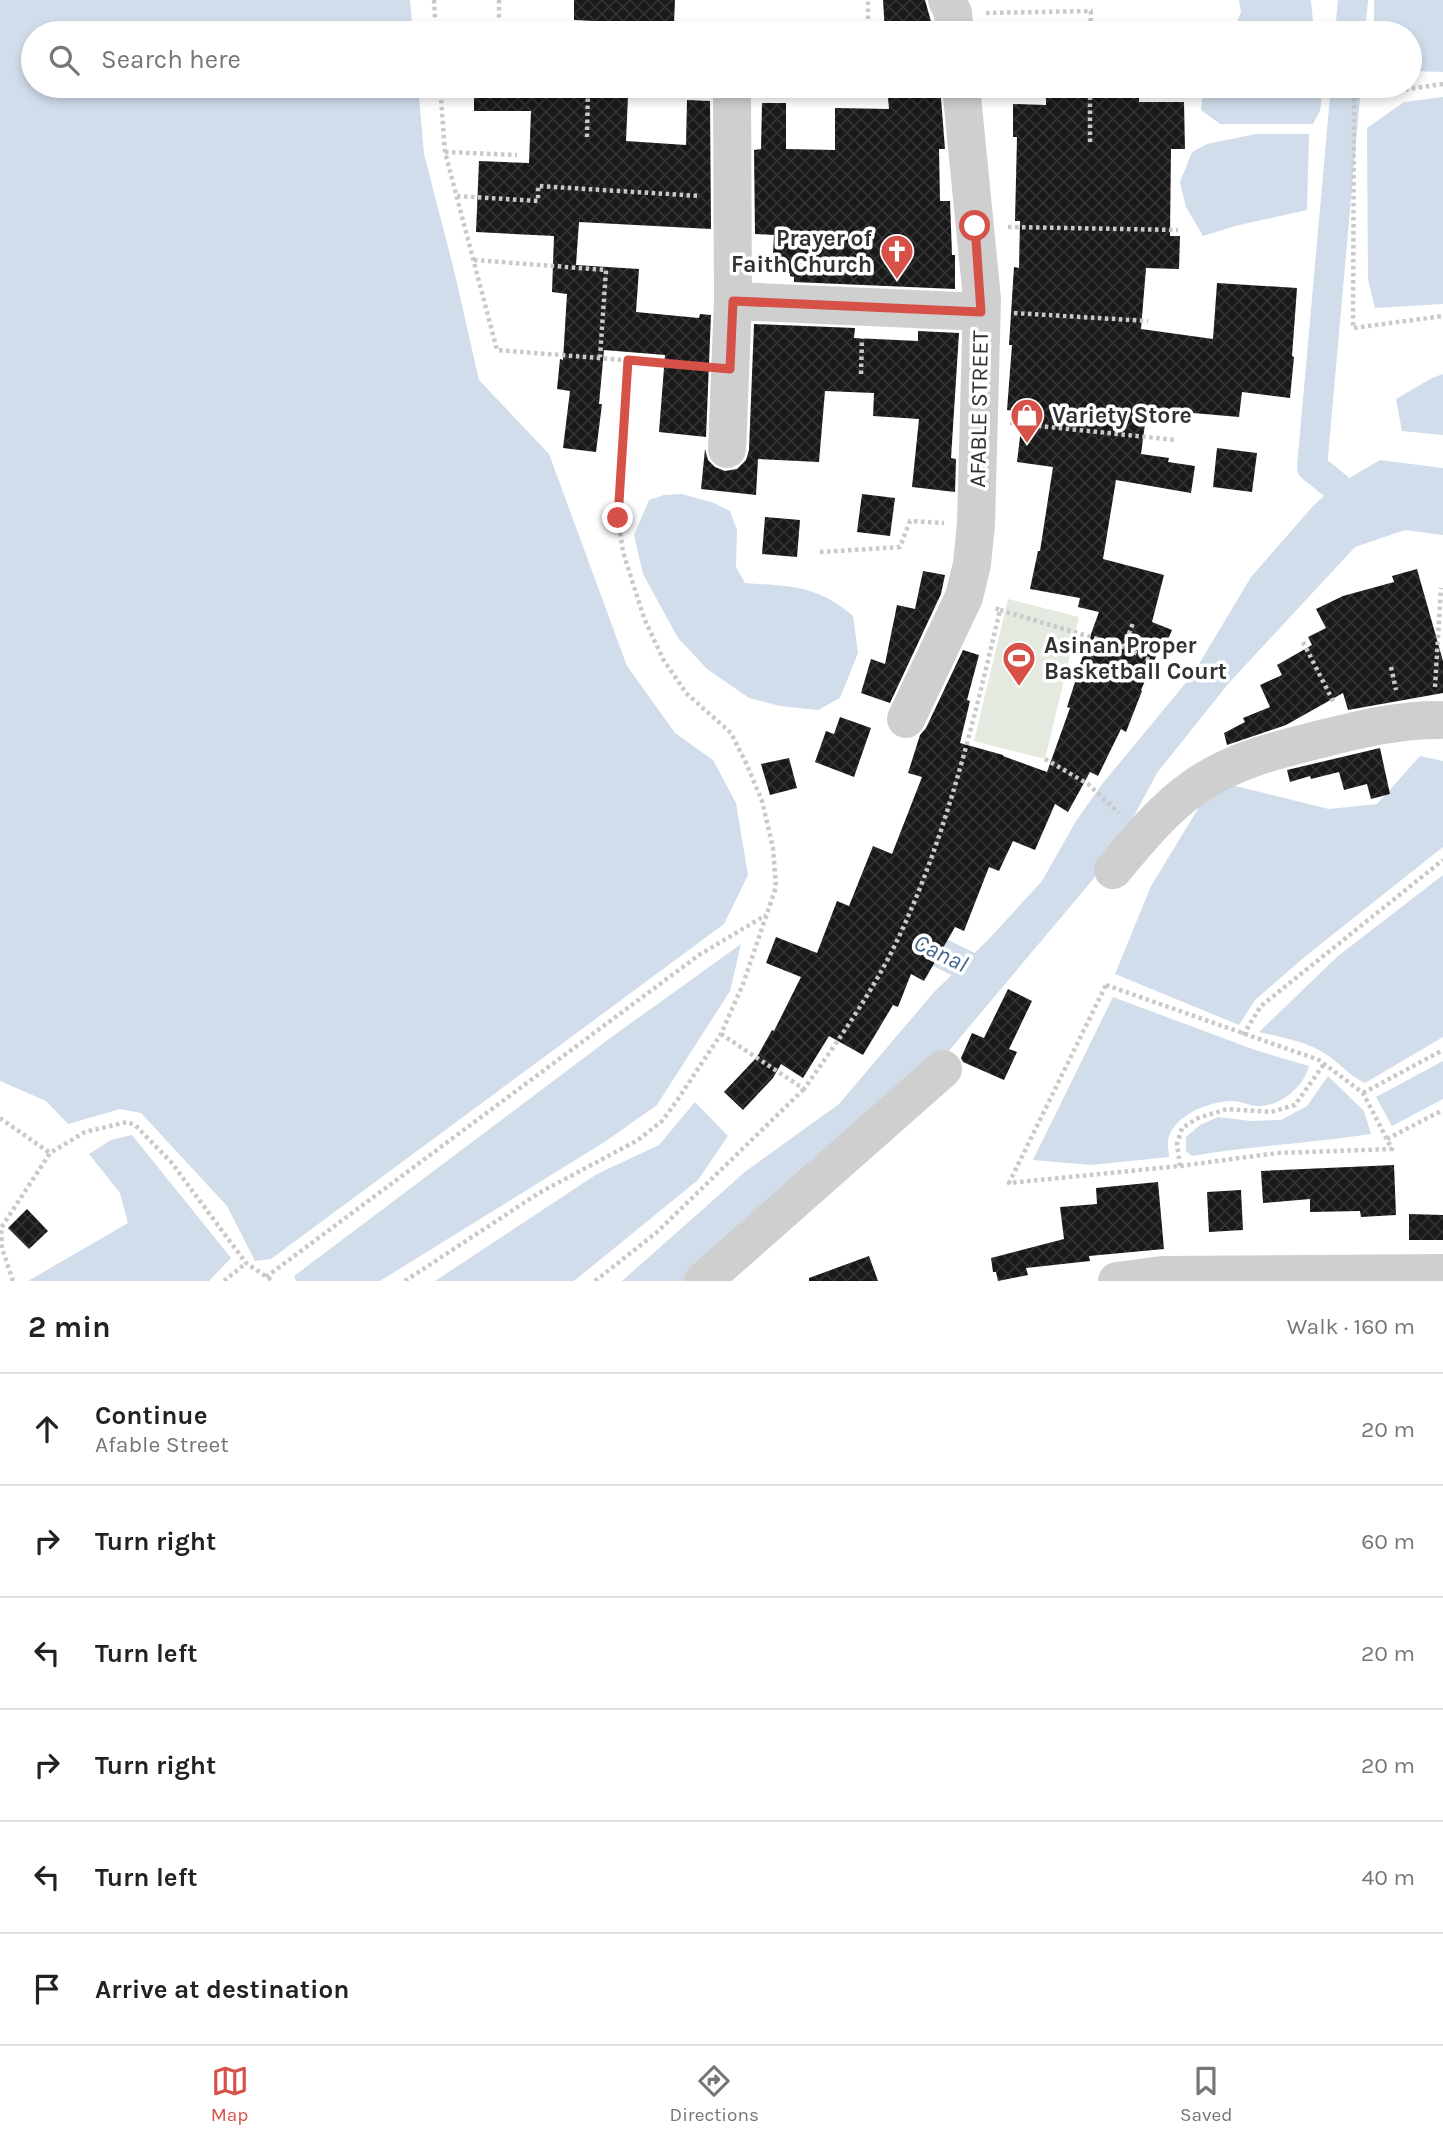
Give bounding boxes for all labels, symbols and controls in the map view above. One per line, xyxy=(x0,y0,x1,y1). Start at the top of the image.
search box xyxy=(21,21,1422,98)
icon: search xyxy=(45,41,83,79)
text: Search here xyxy=(101,44,241,75)
route start xyxy=(959,210,990,241)
place label: Prayer of Faith Church xyxy=(731,225,873,278)
church icon: Prayer of Faith Church xyxy=(878,232,916,281)
street label: AFABLE STREET xyxy=(964,330,994,488)
shop icon: Variety Store xyxy=(1008,396,1046,445)
place label: Variety Store xyxy=(1052,402,1192,429)
route end xyxy=(602,502,633,533)
place label: Asinan Proper Basketball Court xyxy=(1044,632,1227,685)
sports icon: Asinan Proper Basketball Court xyxy=(1000,639,1038,688)
water label: Canal xyxy=(909,928,973,978)
text: 2 min xyxy=(28,1309,111,1345)
text: Walk · 160 m xyxy=(1287,1313,1415,1340)
text: Continue xyxy=(95,1400,207,1431)
icon: ahead xyxy=(28,1410,66,1448)
text: 20 m xyxy=(1361,1416,1415,1443)
text: Afable Street xyxy=(95,1431,229,1458)
icon: right xyxy=(28,1522,66,1560)
text: Turn right xyxy=(95,1526,216,1557)
text: 60 m xyxy=(1361,1528,1415,1555)
icon: left xyxy=(28,1634,66,1672)
text: Turn left xyxy=(95,1638,197,1669)
text: 20 m xyxy=(1361,1640,1415,1667)
icon: right xyxy=(28,1746,66,1784)
text: Turn right xyxy=(95,1750,216,1781)
text: 20 m xyxy=(1361,1752,1415,1779)
icon: left xyxy=(28,1858,66,1896)
text: Turn left xyxy=(95,1862,197,1893)
text: 40 m xyxy=(1362,1864,1415,1891)
icon: arrive xyxy=(28,1970,66,2008)
text: Arrive at destination xyxy=(95,1974,349,2005)
tab: Map xyxy=(211,2062,249,2126)
tab: Directions xyxy=(670,2062,759,2126)
tab: Saved xyxy=(1180,2062,1232,2126)

